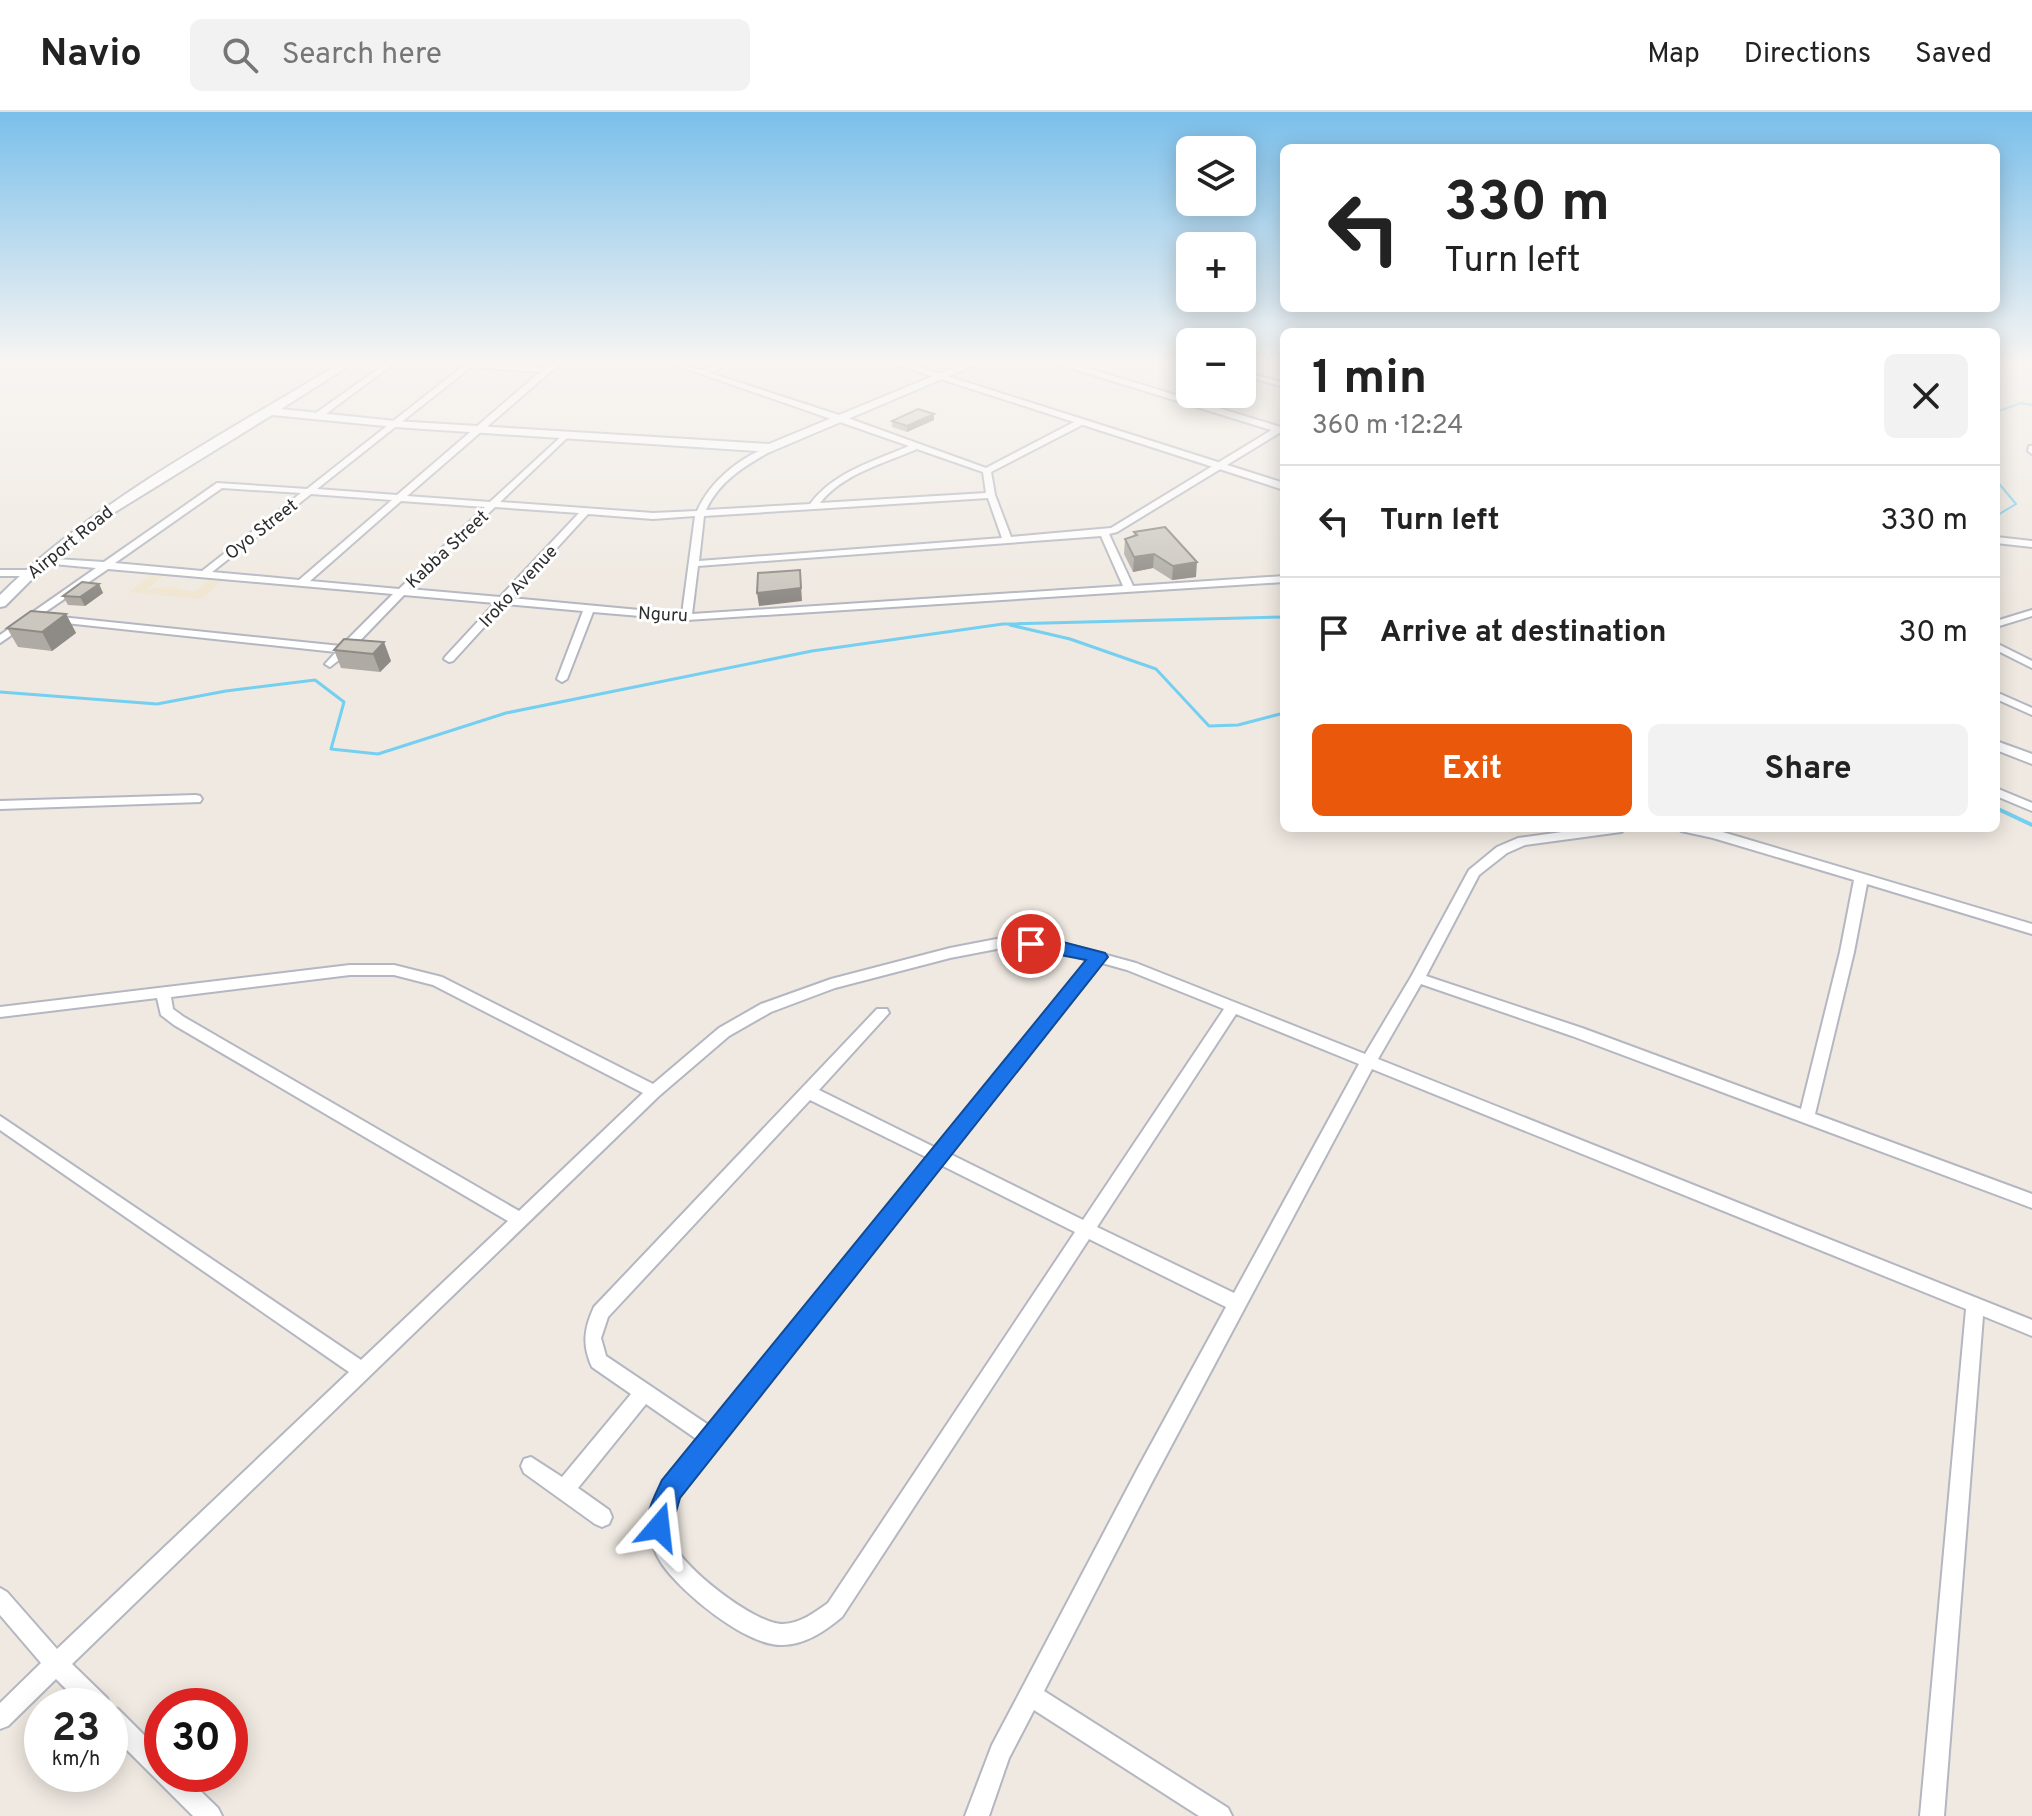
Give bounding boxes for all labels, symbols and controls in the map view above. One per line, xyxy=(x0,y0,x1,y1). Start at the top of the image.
search box xyxy=(190,19,750,91)
text: Navio xyxy=(40,31,142,80)
icon: search xyxy=(218,33,262,77)
text: Search here xyxy=(282,37,442,74)
text: Map xyxy=(1647,37,1700,73)
text: Directions xyxy=(1744,37,1871,73)
text: Saved xyxy=(1915,37,1992,73)
map controls xyxy=(1176,136,1256,408)
button: layers xyxy=(1176,136,1256,216)
text: 330 m xyxy=(1444,170,1610,240)
icon: left xyxy=(1312,176,1416,280)
button: + xyxy=(1176,232,1256,312)
text: Turn left xyxy=(1444,239,1581,285)
button: − xyxy=(1176,328,1256,408)
text: 1 min xyxy=(1312,350,1427,410)
button: close xyxy=(1884,354,1968,438)
text: 360 m · 12:24 xyxy=(1312,410,1463,443)
street label: Oyo Street xyxy=(221,495,303,566)
icon: left xyxy=(1312,499,1356,543)
street label: Airport Road xyxy=(23,501,119,585)
text: Turn left xyxy=(1380,503,1500,540)
text: 330 m xyxy=(1880,503,1968,540)
street label: Kabba Street xyxy=(402,506,494,594)
street label: Iroko Avenue xyxy=(475,541,563,633)
street label: Nguru xyxy=(637,603,689,628)
icon: arrive xyxy=(1312,611,1356,655)
text: Arrive at destination xyxy=(1380,615,1666,652)
text: 30 m xyxy=(1899,615,1968,652)
button: Exit xyxy=(1312,724,1632,816)
button: Share xyxy=(1648,724,1968,816)
pin xyxy=(997,910,1065,978)
icon: arrive xyxy=(1009,922,1053,966)
position arrow xyxy=(617,1485,701,1569)
speed limit sign: 30 xyxy=(144,1688,248,1792)
text: 23 xyxy=(52,1705,100,1755)
text: km/h xyxy=(52,1747,100,1773)

